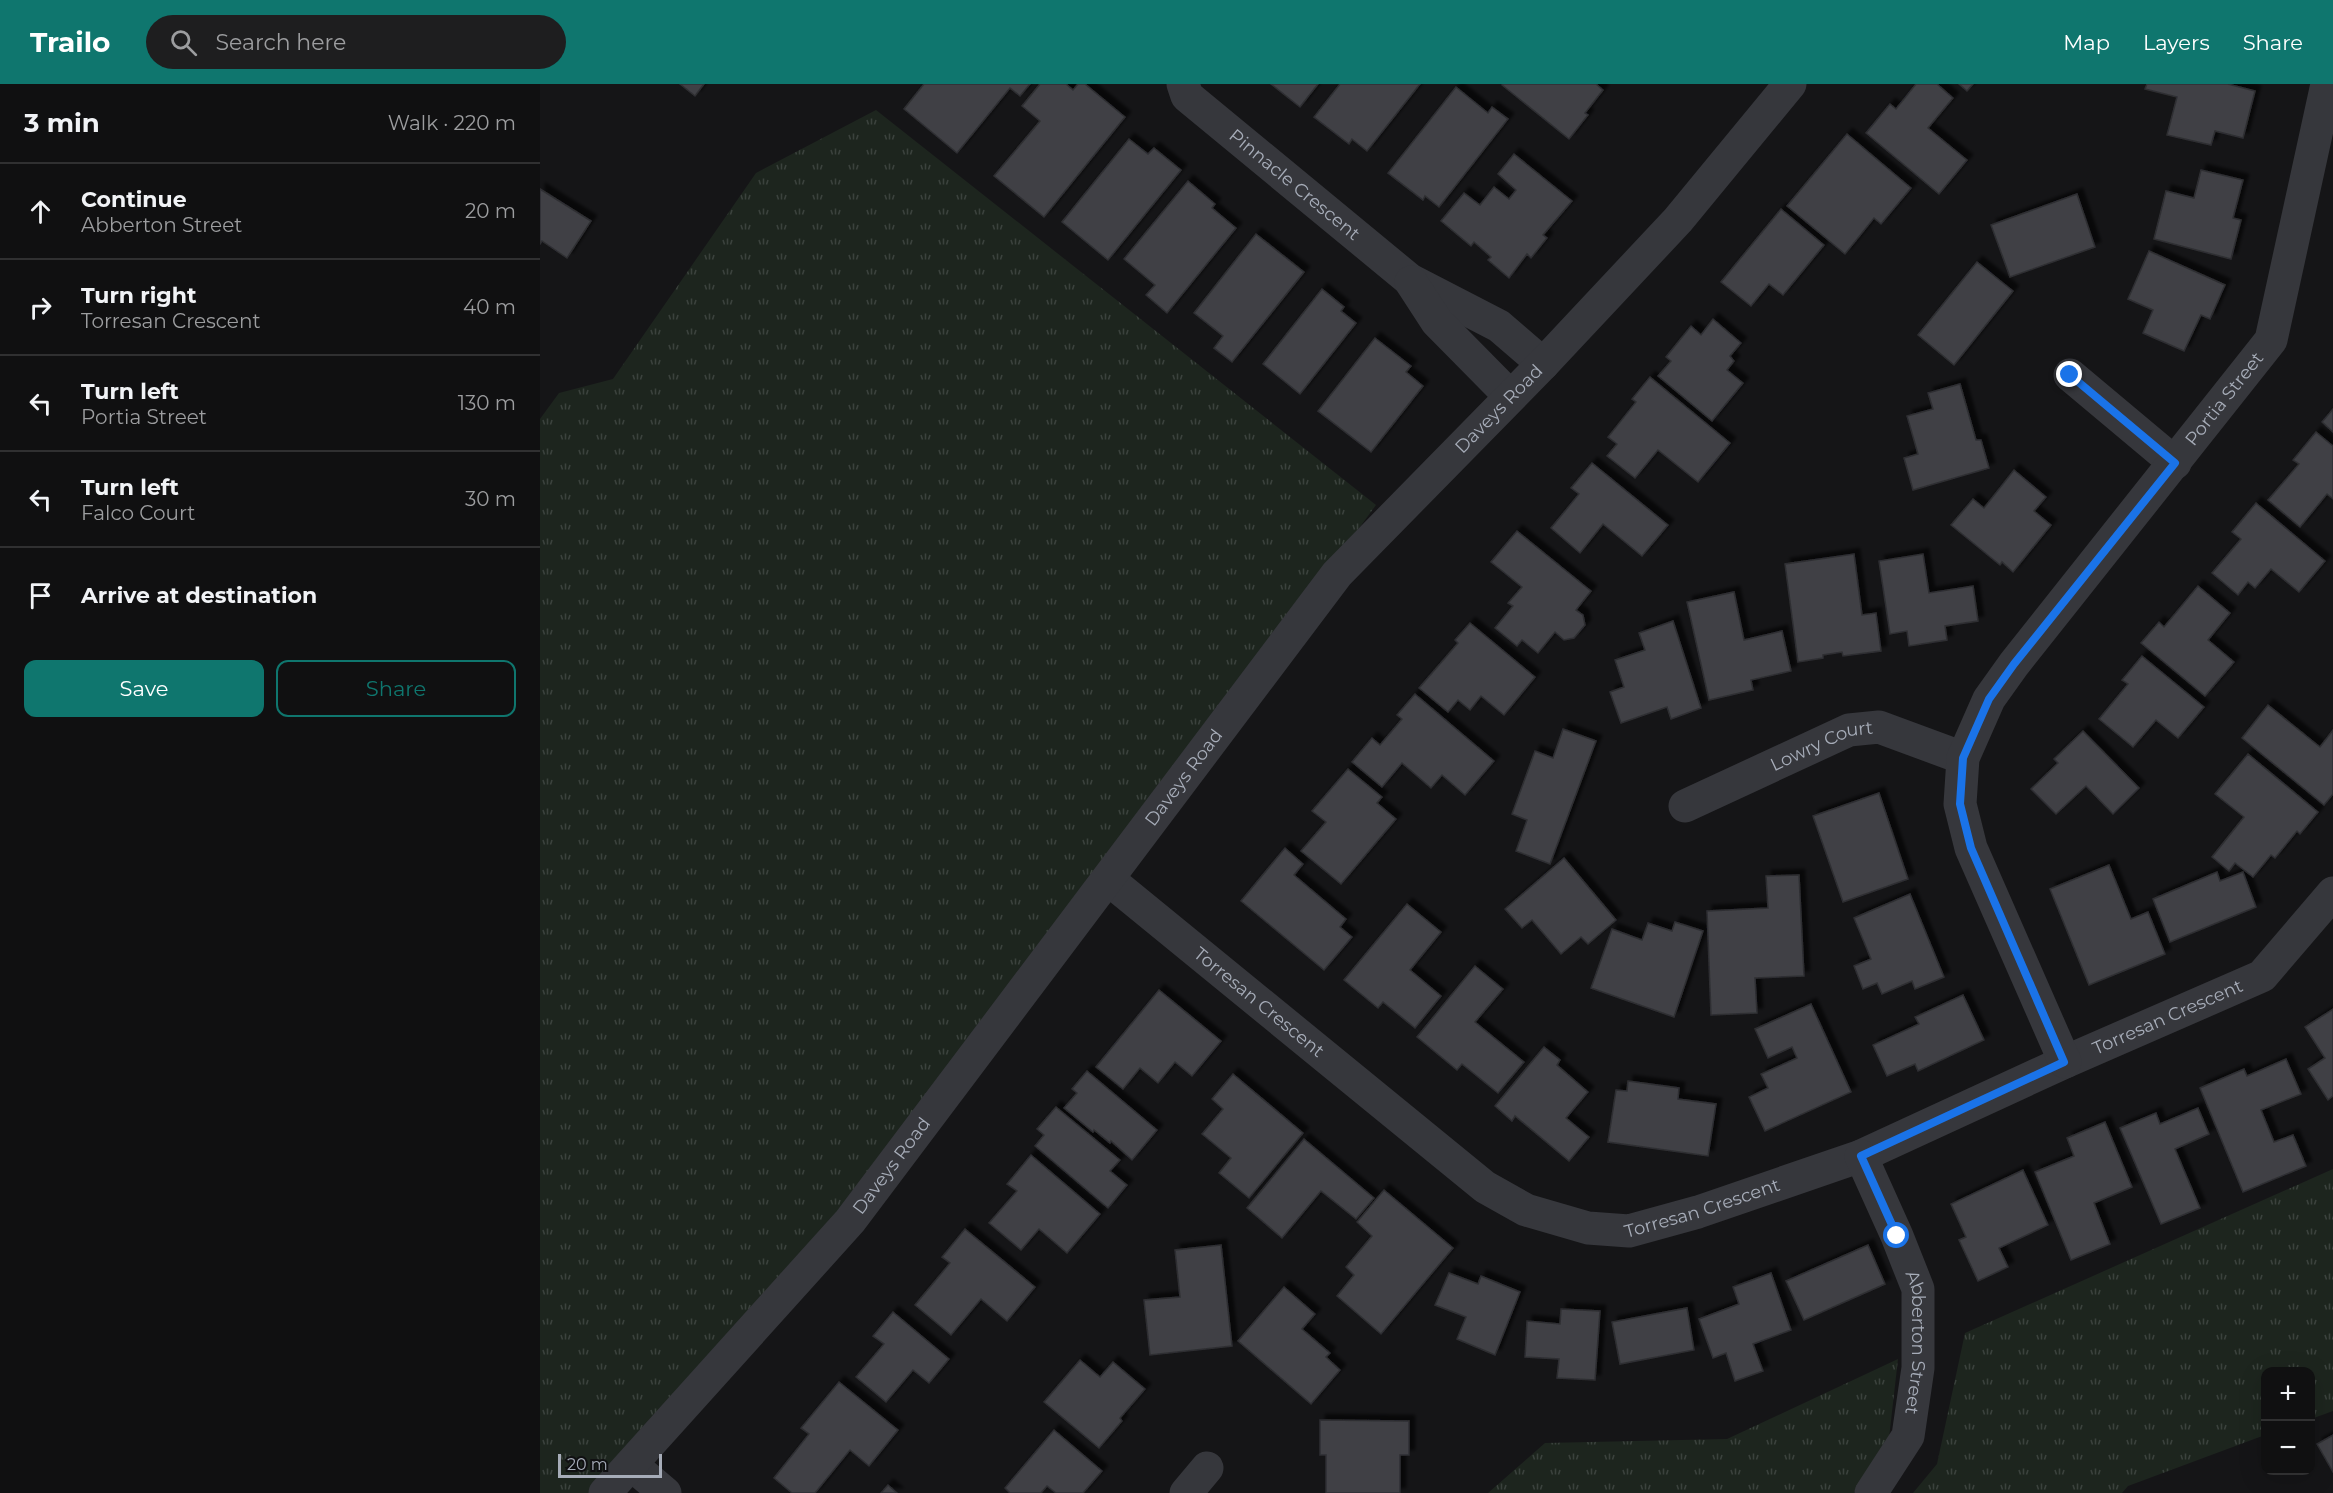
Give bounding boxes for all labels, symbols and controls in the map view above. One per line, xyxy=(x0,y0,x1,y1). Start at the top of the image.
search box xyxy=(146,15,566,69)
text: Trailo xyxy=(30,25,110,59)
icon: search xyxy=(167,26,200,59)
text: Search here xyxy=(215,29,346,56)
text: Map xyxy=(2063,30,2110,55)
text: Layers xyxy=(2143,30,2210,55)
text: Share xyxy=(2243,30,2303,55)
text: 3 min xyxy=(24,107,100,139)
text: Walk · 220 m xyxy=(388,111,516,135)
street label: Pinnacle Crescent xyxy=(1225,124,1364,245)
text: Continue xyxy=(81,186,187,213)
icon: ahead xyxy=(24,195,57,228)
text: 20 m xyxy=(465,199,516,223)
text: Abberton Street xyxy=(81,213,242,237)
text: Turn right xyxy=(81,282,196,309)
icon: right xyxy=(24,291,57,324)
text: 40 m xyxy=(463,295,516,319)
text: Torresan Crescent xyxy=(81,309,261,333)
street label: Portia Street xyxy=(2180,348,2268,450)
street label: Daveys Road xyxy=(1450,360,1547,458)
route end xyxy=(2056,361,2082,387)
text: Turn left xyxy=(81,378,179,405)
icon: left xyxy=(24,387,57,420)
text: 130 m xyxy=(458,391,516,415)
text: Portia Street xyxy=(81,405,207,429)
text: Turn left xyxy=(81,474,179,501)
icon: left xyxy=(24,483,57,516)
text: 30 m xyxy=(465,487,516,511)
text: Falco Court xyxy=(81,501,195,525)
icon: arrive xyxy=(24,579,57,612)
text: Arrive at destination xyxy=(81,582,317,609)
button: Save xyxy=(24,660,264,717)
button: Share xyxy=(276,660,516,717)
street label: Lowry Court xyxy=(1767,717,1874,776)
street label: Daveys Road xyxy=(1140,725,1227,831)
street label: Torresan Crescent xyxy=(1189,943,1329,1062)
street label: Torresan Crescent xyxy=(2089,975,2246,1060)
street label: Daveys Road xyxy=(848,1113,935,1219)
street label: Torresan Crescent xyxy=(1622,1174,1783,1243)
route start xyxy=(1883,1222,1909,1248)
street label: Abberton Street xyxy=(1900,1267,1930,1416)
map controls xyxy=(2261,1367,2315,1475)
button: + xyxy=(2261,1367,2315,1421)
button: − xyxy=(2261,1421,2315,1475)
scale bar xyxy=(558,1451,662,1478)
text: 20 m xyxy=(567,1455,608,1474)

